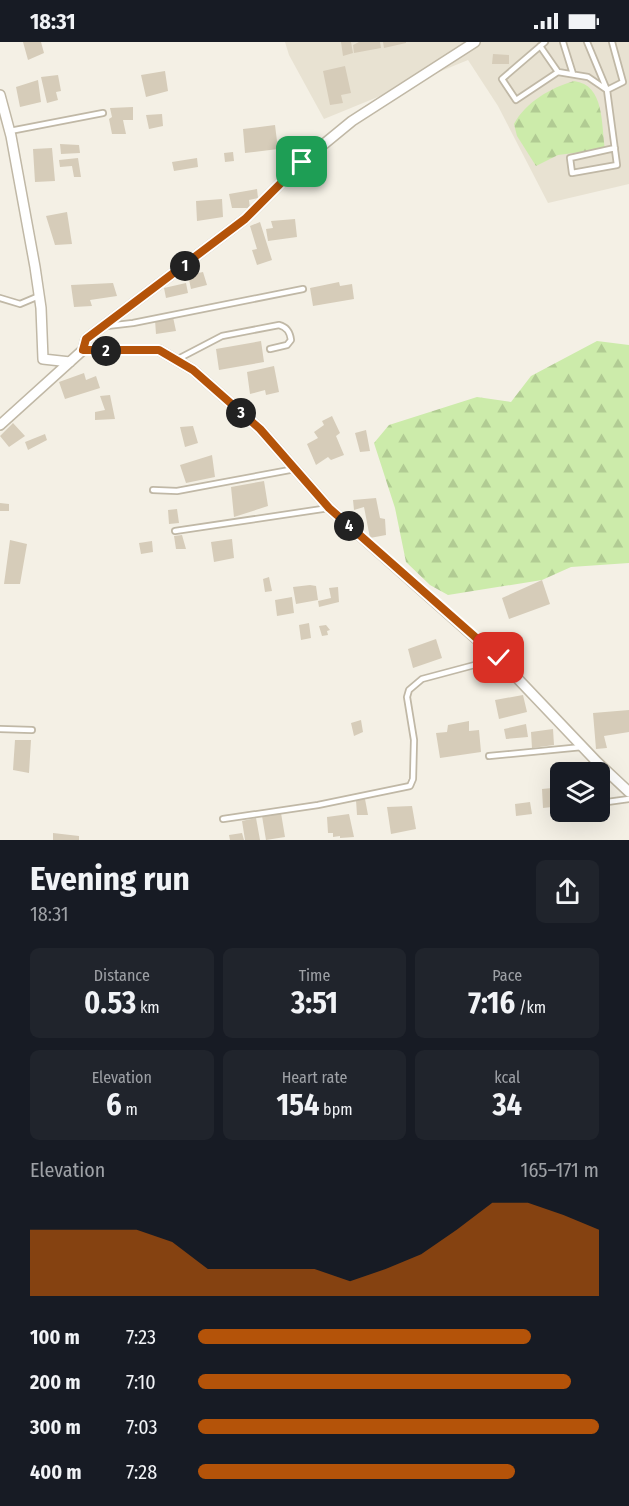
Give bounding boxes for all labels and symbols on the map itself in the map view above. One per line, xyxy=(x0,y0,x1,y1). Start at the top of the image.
pin xyxy=(276,136,327,187)
pin: 1 xyxy=(170,251,200,281)
pin: 2 xyxy=(91,336,121,366)
pin: 3 xyxy=(226,398,256,428)
pin: 4 xyxy=(334,511,364,541)
pin xyxy=(473,632,524,683)

